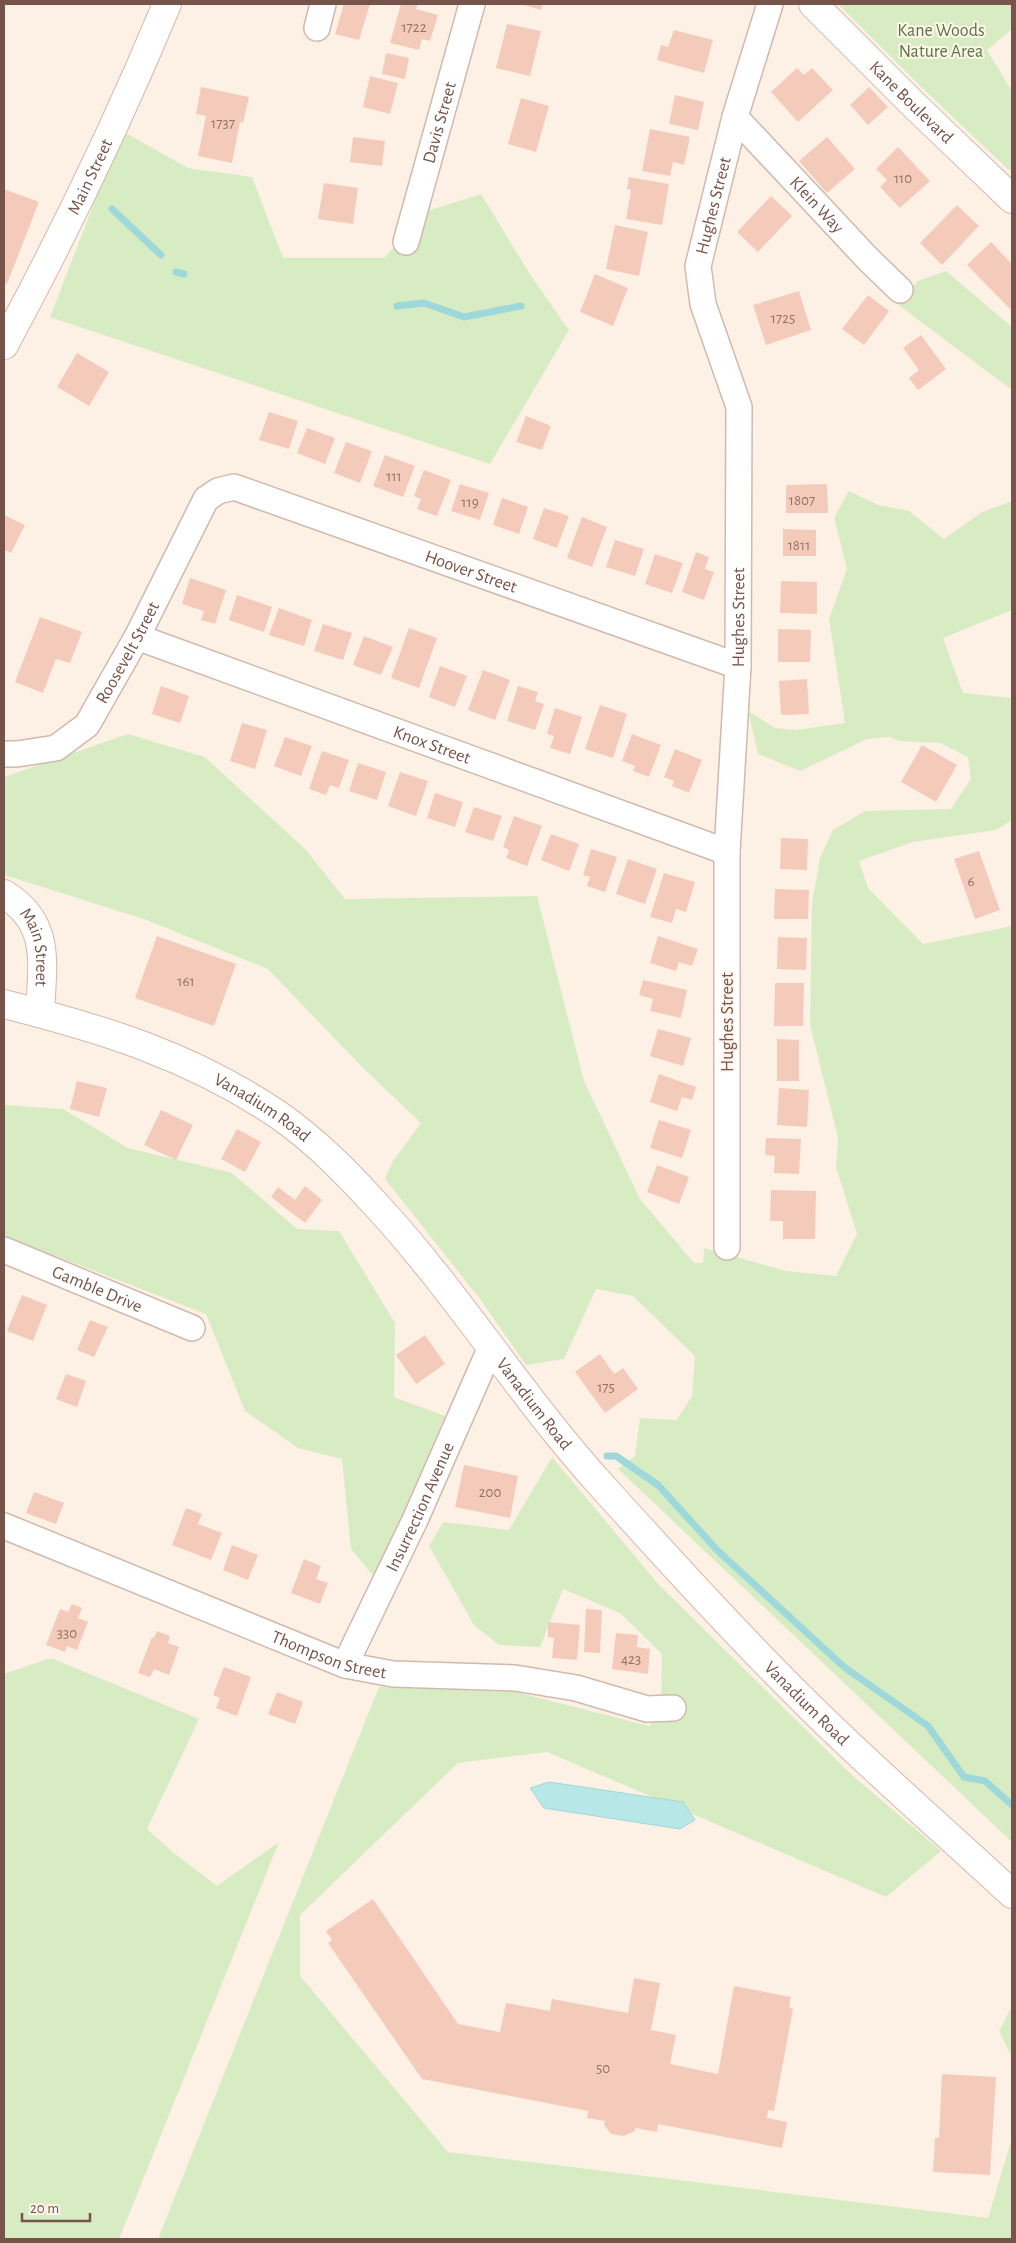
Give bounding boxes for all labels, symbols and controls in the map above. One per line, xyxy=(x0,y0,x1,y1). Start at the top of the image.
house number: 1722 xyxy=(401,20,427,35)
park label: Kane Woods Nature Area xyxy=(897,22,985,61)
street label: Kane Boulevard xyxy=(866,58,956,147)
street label: Davis Street xyxy=(420,80,460,166)
house number: 1737 xyxy=(211,116,235,131)
street label: Main Street xyxy=(65,136,116,218)
street label: Hughes Street xyxy=(693,155,735,256)
house number: 110 xyxy=(894,171,912,186)
street label: Klein Way xyxy=(786,174,847,237)
house number: 1725 xyxy=(771,311,795,326)
house number: 111 xyxy=(386,469,402,484)
house number: 1807 xyxy=(789,493,815,508)
house number: 119 xyxy=(461,495,479,510)
house number: 1811 xyxy=(788,538,810,553)
street label: Hoover Street xyxy=(422,548,519,597)
street label: Hughes Street xyxy=(730,567,748,667)
street label: Roosevelt Street xyxy=(93,599,163,707)
street label: Knox Street xyxy=(391,723,473,768)
house number: 6 xyxy=(967,874,975,889)
street label: Main Street xyxy=(16,905,50,987)
street label: Hughes Street xyxy=(719,972,737,1072)
house number: 161 xyxy=(177,974,195,989)
street label: Vanadium Road xyxy=(211,1071,313,1146)
street label: Gamble Drive xyxy=(49,1263,145,1316)
street label: Vanadium Road xyxy=(493,1355,575,1454)
house number: 175 xyxy=(597,1380,615,1395)
street label: Insurrection Avenue xyxy=(383,1440,458,1575)
house number: 200 xyxy=(479,1485,501,1500)
house number: 330 xyxy=(57,1626,77,1641)
street label: Thompson Street xyxy=(269,1628,388,1683)
house number: 423 xyxy=(621,1652,641,1667)
street label: Vanadium Road xyxy=(760,1659,852,1749)
house number: 50 xyxy=(596,2061,610,2076)
scale bar xyxy=(22,2190,90,2222)
text: 20 m xyxy=(30,2201,59,2216)

